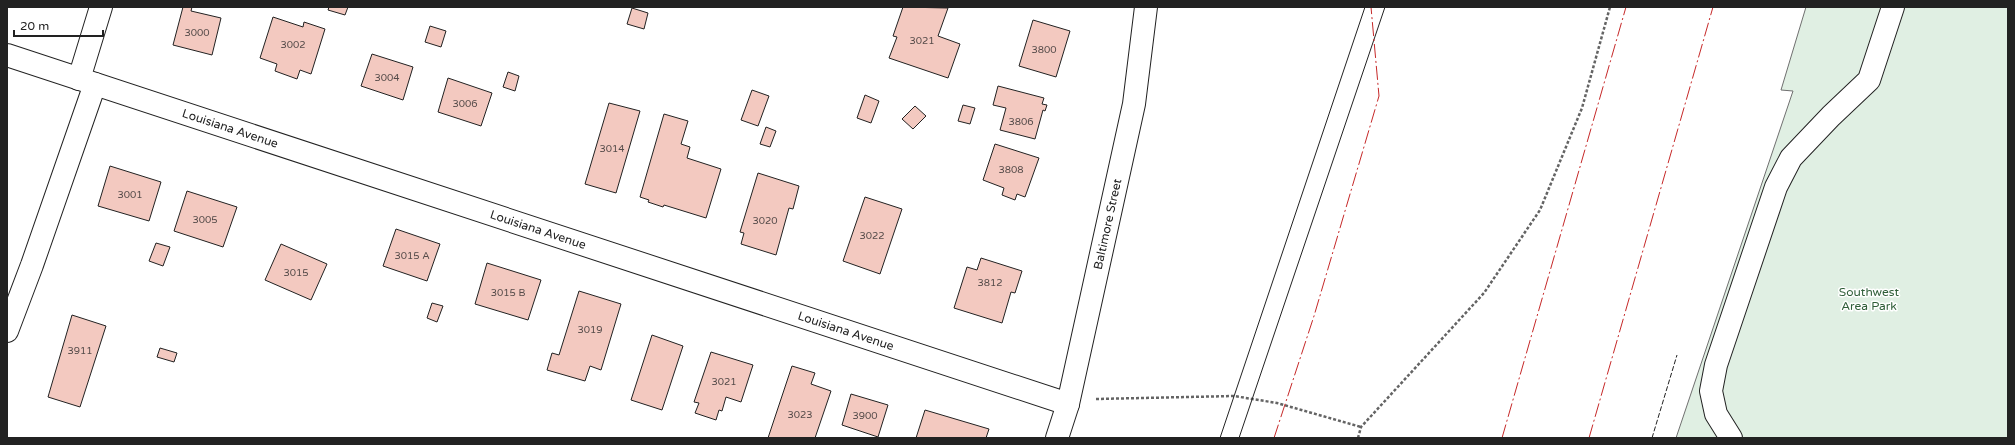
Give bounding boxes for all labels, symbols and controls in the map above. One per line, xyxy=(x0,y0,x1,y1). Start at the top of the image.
scale bar xyxy=(14,12,103,38)
text: 20 m xyxy=(20,19,49,33)
house number: 3000 xyxy=(184,27,210,39)
house number: 3021 xyxy=(909,35,935,47)
house number: 3002 xyxy=(280,39,306,51)
house number: 3800 xyxy=(1031,44,1057,56)
house number: 3004 xyxy=(374,72,400,84)
house number: 3006 xyxy=(452,98,478,110)
street label: Louisiana Avenue xyxy=(180,106,280,151)
house number: 3806 xyxy=(1008,116,1034,128)
house number: 3014 xyxy=(599,143,625,155)
house number: 3808 xyxy=(998,164,1024,176)
street label: Baltimore Street xyxy=(1091,177,1124,271)
house number: 3001 xyxy=(117,189,143,201)
street label: Louisiana Avenue xyxy=(488,207,588,252)
house number: 3005 xyxy=(192,214,218,226)
house number: 3020 xyxy=(752,215,778,227)
house number: 3022 xyxy=(859,230,885,242)
house number: 3015 A xyxy=(394,250,430,262)
house number: 3015 xyxy=(283,267,309,279)
house number: 3812 xyxy=(977,277,1003,289)
park label: Southwest Area Park xyxy=(1839,285,1900,313)
house number: 3015 B xyxy=(491,287,525,299)
street label: Louisiana Avenue xyxy=(796,309,896,353)
house number: 3019 xyxy=(577,324,603,336)
house number: 3911 xyxy=(67,345,93,357)
house number: 3021 xyxy=(711,376,737,388)
house number: 3023 xyxy=(787,409,813,421)
house number: 3900 xyxy=(852,410,878,422)

